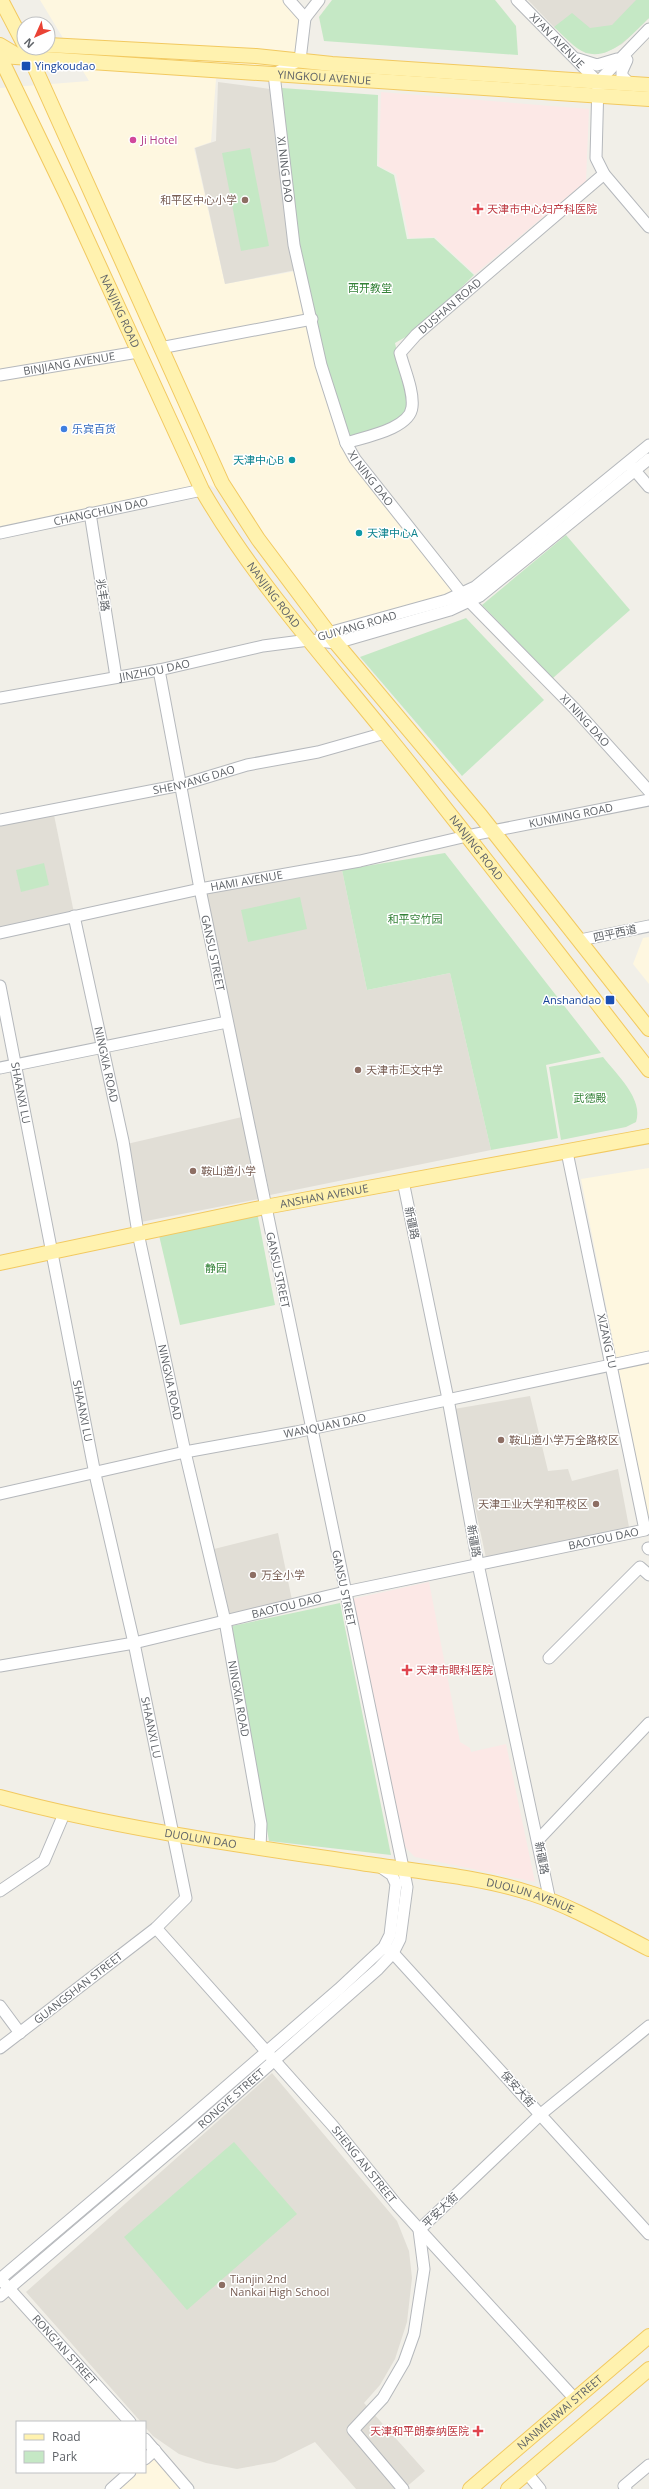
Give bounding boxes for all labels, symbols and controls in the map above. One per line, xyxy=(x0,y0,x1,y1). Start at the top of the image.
street label: XI'AN AVENUE xyxy=(527,9,588,71)
north arrow xyxy=(16,16,56,56)
text: N xyxy=(20,35,37,52)
place label: Yingkoudao xyxy=(35,58,96,73)
marker: Yingkoudao xyxy=(20,60,32,72)
street label: YINGKOU AVENUE xyxy=(277,66,372,88)
place label: Ji Hotel xyxy=(140,132,177,147)
marker: Ji Hotel xyxy=(128,135,138,145)
street label: XI NING DAO xyxy=(274,136,297,203)
place label: 和平区中心小学 xyxy=(160,192,237,207)
marker: 和平区中心小学 xyxy=(240,195,250,205)
place label: 天津市中心妇产科医院 xyxy=(487,201,597,216)
marker: 天津市中心妇产科医院 xyxy=(472,203,484,215)
street label: NANJING ROAD xyxy=(97,272,144,350)
street label: DUSHAN ROAD xyxy=(415,274,484,337)
park label: 西开教堂 xyxy=(348,280,392,295)
street label: BINJIANG AVENUE xyxy=(22,348,116,378)
place label: 乐宾百货 xyxy=(72,421,116,436)
marker: 乐宾百货 xyxy=(59,424,69,434)
street label: XI NING DAO xyxy=(345,448,397,509)
place label: 天津中心B xyxy=(233,452,284,467)
marker: 天津中心B xyxy=(287,455,297,465)
street label: CHANGCHUN DAO xyxy=(52,494,149,528)
place label: 天津中心A xyxy=(367,525,418,540)
marker: 天津中心A xyxy=(354,528,364,538)
street label: NANJING ROAD xyxy=(244,559,304,631)
street label: 兆丰路 xyxy=(94,577,113,612)
street label: GUIYANG ROAD xyxy=(316,607,398,644)
street label: JINZHOU DAO xyxy=(117,655,191,684)
street label: XI NING DAO xyxy=(557,691,613,750)
street label: SHENYANG DAO xyxy=(151,761,236,797)
street label: KUNMING ROAD xyxy=(527,799,614,831)
street label: NANJING ROAD xyxy=(446,812,507,883)
street label: HAMI AVENUE xyxy=(209,867,284,894)
park label: 和平空竹园 xyxy=(388,911,443,926)
street label: GANSU STREET xyxy=(198,914,229,992)
street label: 四平西道 xyxy=(592,921,638,944)
place label: Anshandao xyxy=(543,992,601,1007)
marker: Anshandao xyxy=(604,994,616,1006)
street label: NINGXIA ROAD xyxy=(91,1025,122,1104)
street label: SHAANXI LU xyxy=(8,1061,35,1125)
place label: 天津市汇文中学 xyxy=(366,1062,443,1077)
marker: 天津市汇文中学 xyxy=(353,1065,363,1075)
park label: 武德殿 xyxy=(574,1090,607,1105)
place label: 鞍山道小学 xyxy=(201,1163,256,1178)
marker: 鞍山道小学 xyxy=(188,1166,198,1176)
street label: ANSHAN AVENUE xyxy=(279,1180,370,1211)
street label: 新疆路 xyxy=(402,1205,423,1241)
street label: GANSU STREET xyxy=(263,1231,294,1309)
park label: 静园 xyxy=(205,1260,227,1275)
street label: XIZANG LU xyxy=(594,1312,621,1370)
street label: NINGXIA ROAD xyxy=(155,1343,186,1421)
street label: SHAANXI LU xyxy=(70,1379,97,1443)
street label: WANQUAN DAO xyxy=(282,1409,367,1441)
place label: 鞍山道小学万全路校区 xyxy=(509,1432,619,1447)
marker: 鞍山道小学万全路校区 xyxy=(496,1435,506,1445)
place label: 天津工业大学和平校区 xyxy=(478,1496,588,1511)
marker: 天津工业大学和平校区 xyxy=(591,1499,601,1509)
street label: 新疆路 xyxy=(464,1523,485,1558)
street label: BAOTOU DAO xyxy=(567,1523,640,1553)
street label: GANSU STREET xyxy=(329,1549,360,1627)
place label: 万全小学 xyxy=(261,1567,305,1582)
marker: 万全小学 xyxy=(248,1570,258,1580)
street label: BAOTOU DAO xyxy=(250,1590,323,1621)
street label: NINGXIA ROAD xyxy=(225,1659,253,1738)
place label: 天津市眼科医院 xyxy=(416,1662,493,1677)
marker: 天津市眼科医院 xyxy=(401,1664,413,1676)
street label: SHAANXI LU xyxy=(138,1695,165,1760)
street label: DUOLUN DAO xyxy=(163,1825,238,1851)
street label: 新疆路 xyxy=(532,1840,553,1876)
street label: DUOLUN AVENUE xyxy=(485,1874,577,1917)
street label: GUANGSHAN STREET xyxy=(30,1948,125,2027)
street label: RONGYE STREET xyxy=(194,2065,267,2131)
street label: 保安大街 xyxy=(498,2067,539,2110)
street label: SHENG AN STREET xyxy=(329,2123,400,2206)
street label: 平安大街 xyxy=(419,2189,461,2230)
place label: Tianjin 2nd Nankai High School xyxy=(230,2271,329,2299)
marker: Tianjin 2nd Nankai High School xyxy=(217,2280,227,2290)
street label: RONG'AN STREET xyxy=(29,2311,100,2388)
street label: NANMENWAI STREET xyxy=(513,2371,605,2453)
legend xyxy=(16,2421,146,2473)
place label: 天津和平朗泰纳医院 xyxy=(370,2423,469,2438)
marker: 天津和平朗泰纳医院 xyxy=(472,2425,484,2437)
text: Road xyxy=(52,2428,81,2445)
text: Park xyxy=(52,2448,78,2465)

